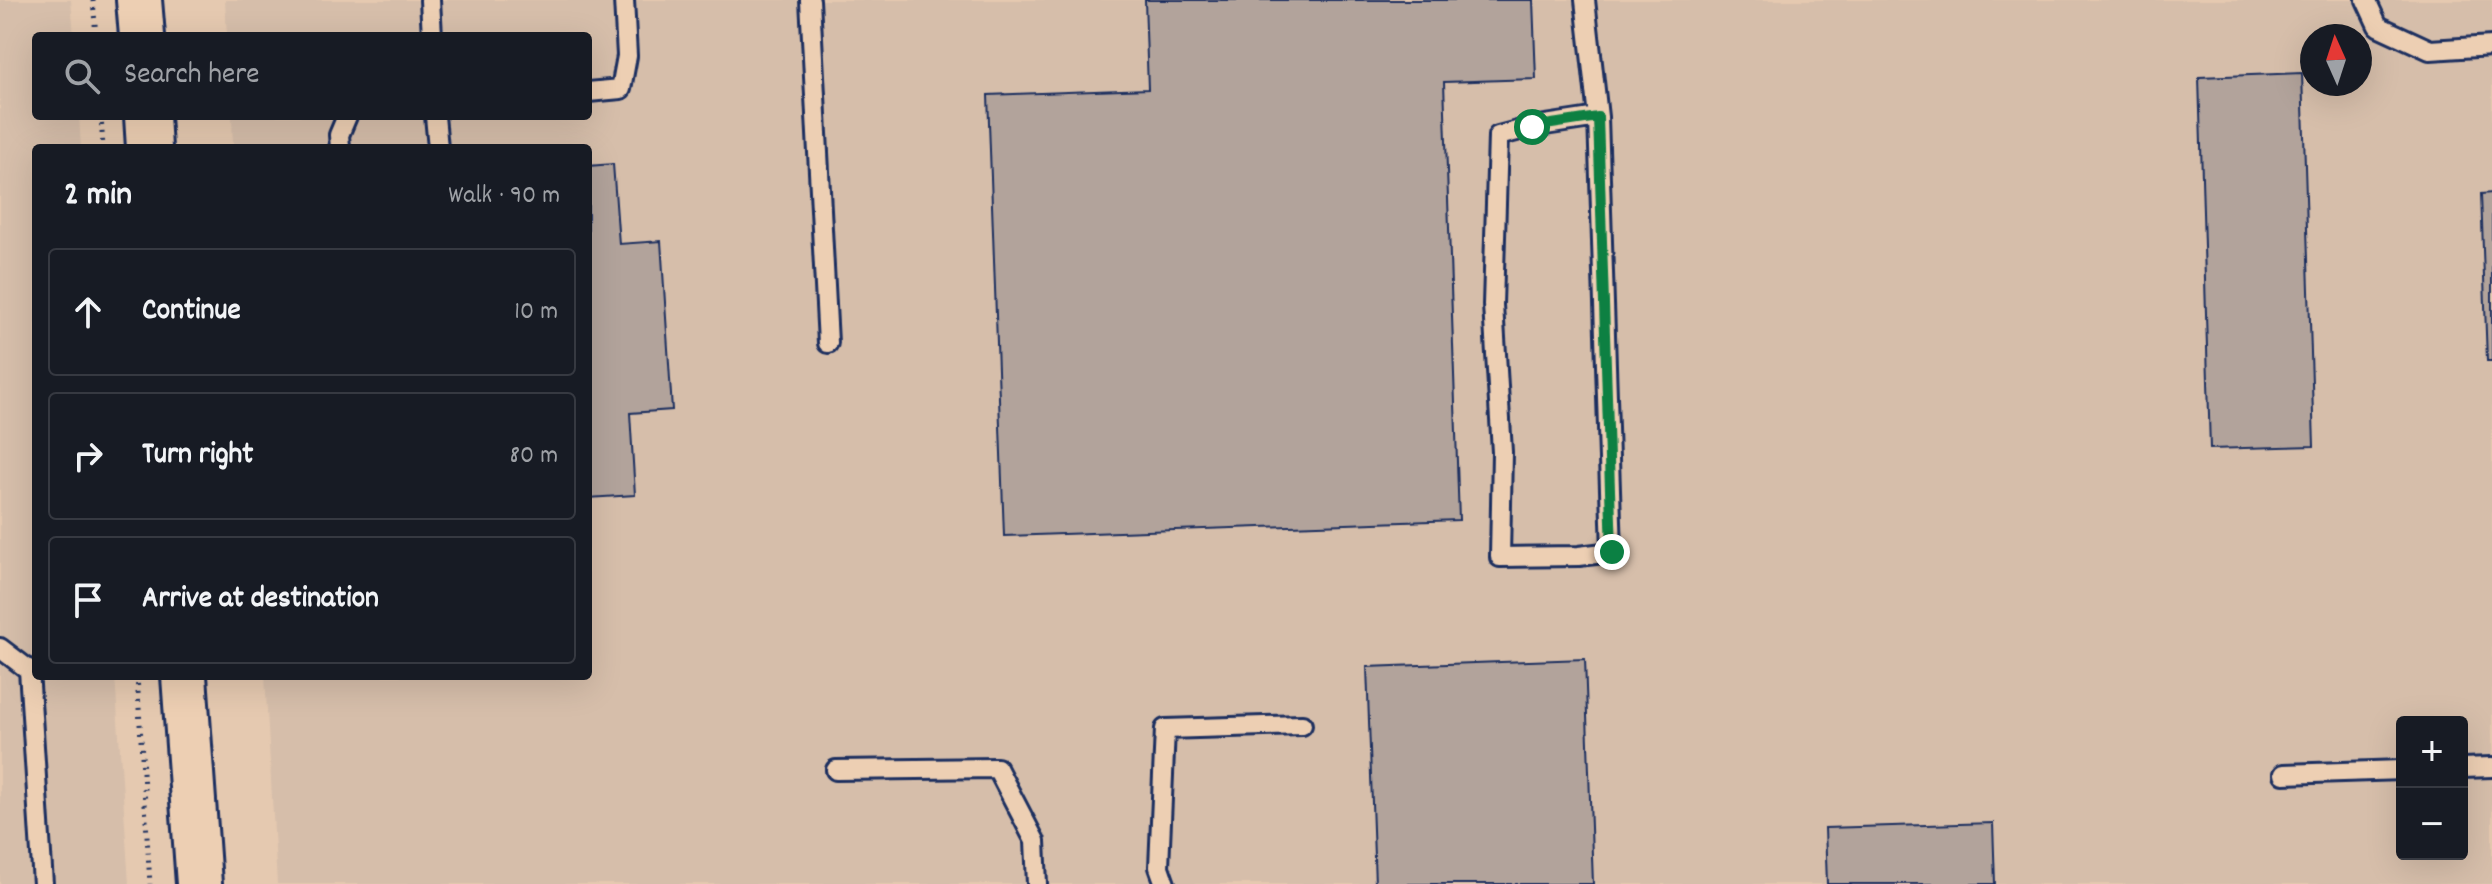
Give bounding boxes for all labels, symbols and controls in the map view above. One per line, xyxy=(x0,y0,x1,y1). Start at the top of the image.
north arrow xyxy=(2300,24,2372,96)
search box xyxy=(32,32,592,120)
icon: search xyxy=(60,54,104,98)
text: Search here xyxy=(124,55,260,98)
route start xyxy=(1514,109,1550,145)
text: 2 min xyxy=(64,172,132,221)
text: Walk · 90 m xyxy=(448,178,560,215)
icon: ahead xyxy=(66,290,110,334)
text: Continue xyxy=(142,291,241,334)
text: 10 m xyxy=(514,294,558,331)
icon: right xyxy=(66,434,110,478)
text: Turn right xyxy=(142,435,253,478)
text: 80 m xyxy=(510,438,558,475)
route end xyxy=(1594,534,1630,570)
icon: arrive xyxy=(66,578,110,622)
text: Arrive at destination xyxy=(142,579,379,622)
map controls xyxy=(2396,716,2468,860)
button: + xyxy=(2396,716,2468,788)
button: − xyxy=(2396,788,2468,860)

